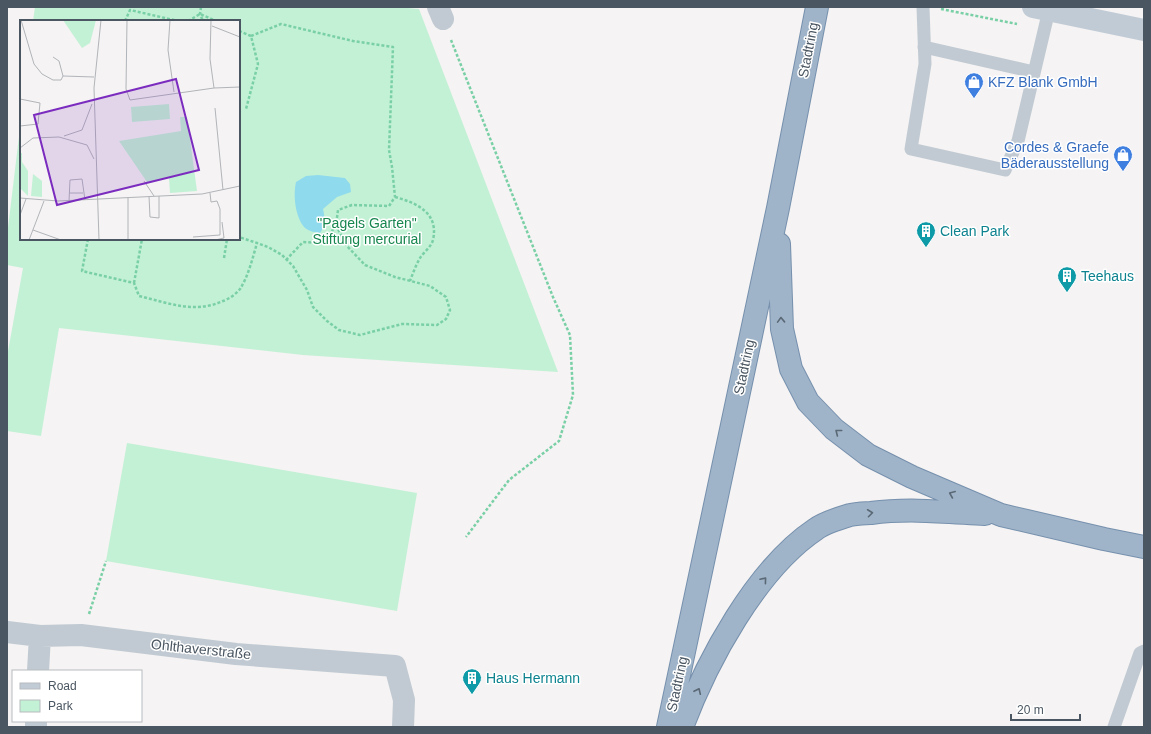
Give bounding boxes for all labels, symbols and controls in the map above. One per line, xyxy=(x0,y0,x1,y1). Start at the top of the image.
inset map xyxy=(20,20,240,240)
street label: Stadtring xyxy=(795,21,821,79)
shop icon: KFZ Blank GmbH xyxy=(963,71,985,99)
place label: KFZ Blank GmbH xyxy=(988,74,1098,90)
place label: Cordes & Graefe Bäderausstellung xyxy=(1001,139,1109,171)
shop icon: Cordes & Graefe Bäderausstellung xyxy=(1112,144,1134,172)
park label: "Pagels Garten" Stiftung mercurial xyxy=(313,215,421,247)
building icon: Clean Park xyxy=(915,220,937,248)
place label: Clean Park xyxy=(940,223,1010,239)
building icon: Teehaus xyxy=(1056,265,1078,293)
place label: Teehaus xyxy=(1081,268,1134,284)
one-way arrow xyxy=(777,317,786,323)
street label: Stadtring xyxy=(730,338,758,396)
one-way arrow xyxy=(836,430,843,437)
one-way arrow xyxy=(948,491,956,499)
one-way arrow xyxy=(867,509,873,518)
one-way arrow xyxy=(759,577,766,584)
street label: Ohlthaverstraße xyxy=(150,636,252,662)
street label: Stadtring xyxy=(663,655,691,713)
building icon: Haus Hermann xyxy=(461,667,483,695)
legend xyxy=(12,670,142,722)
place label: Haus Hermann xyxy=(486,670,580,686)
text: Road xyxy=(48,679,77,693)
one-way arrow xyxy=(693,688,701,696)
scale bar xyxy=(1011,696,1080,722)
text: Park xyxy=(48,699,74,713)
text: 20 m xyxy=(1017,703,1044,717)

